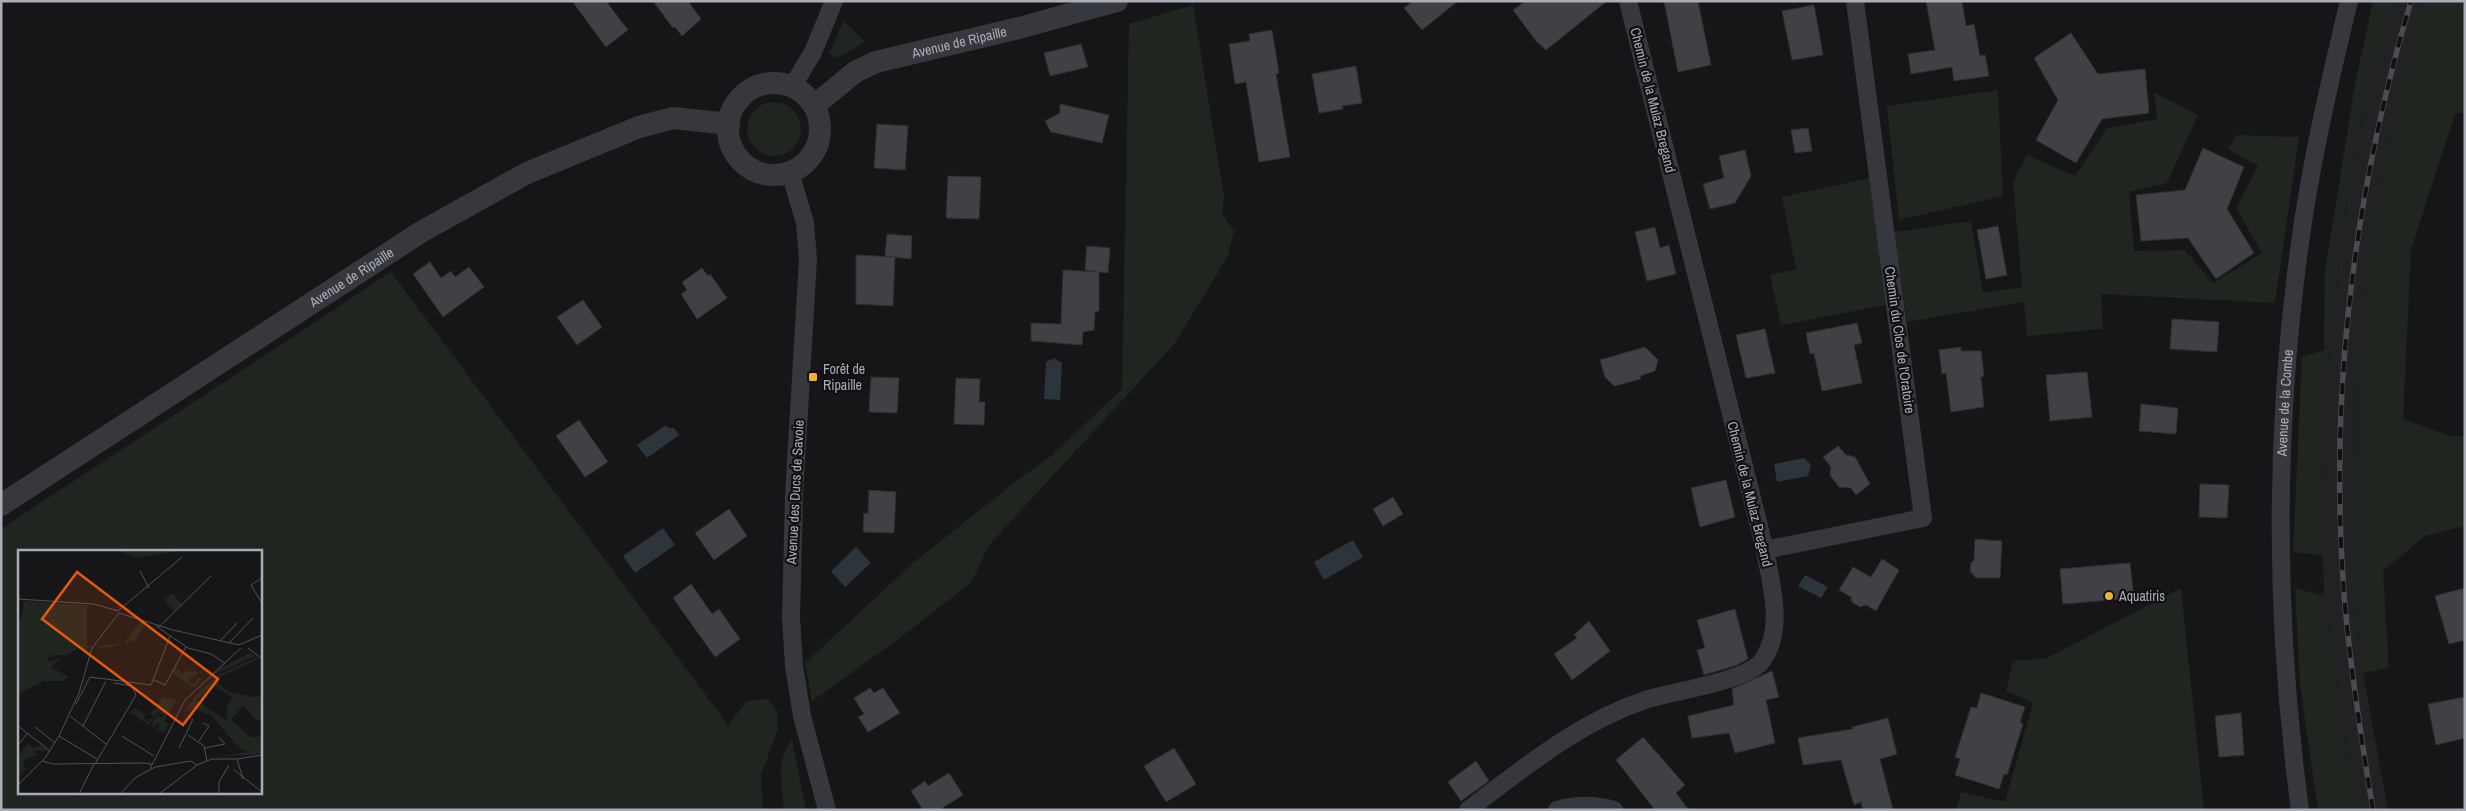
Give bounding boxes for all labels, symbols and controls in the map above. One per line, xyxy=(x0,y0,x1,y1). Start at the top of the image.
street label: Avenue de Ripaille xyxy=(909,22,1008,62)
street label: Chemin de la Mulaz Bregand xyxy=(1626,26,1680,174)
street label: Avenue de Ripaille xyxy=(305,243,397,312)
street label: Chemin du Clos de l'Oratoire xyxy=(1881,265,1919,415)
street label: Avenue de la Combe xyxy=(2273,349,2297,458)
place label: Forêt de Ripaille xyxy=(823,360,865,394)
marker: Forêt de Ripaille xyxy=(807,371,819,383)
street label: Avenue des Ducs de Savoie xyxy=(782,419,808,566)
street label: Chemin de la Mulaz Bregand xyxy=(1723,420,1777,568)
inset map xyxy=(18,550,261,794)
place label: Aquatiris xyxy=(2118,587,2165,605)
marker: Aquatiris xyxy=(2103,590,2115,602)

